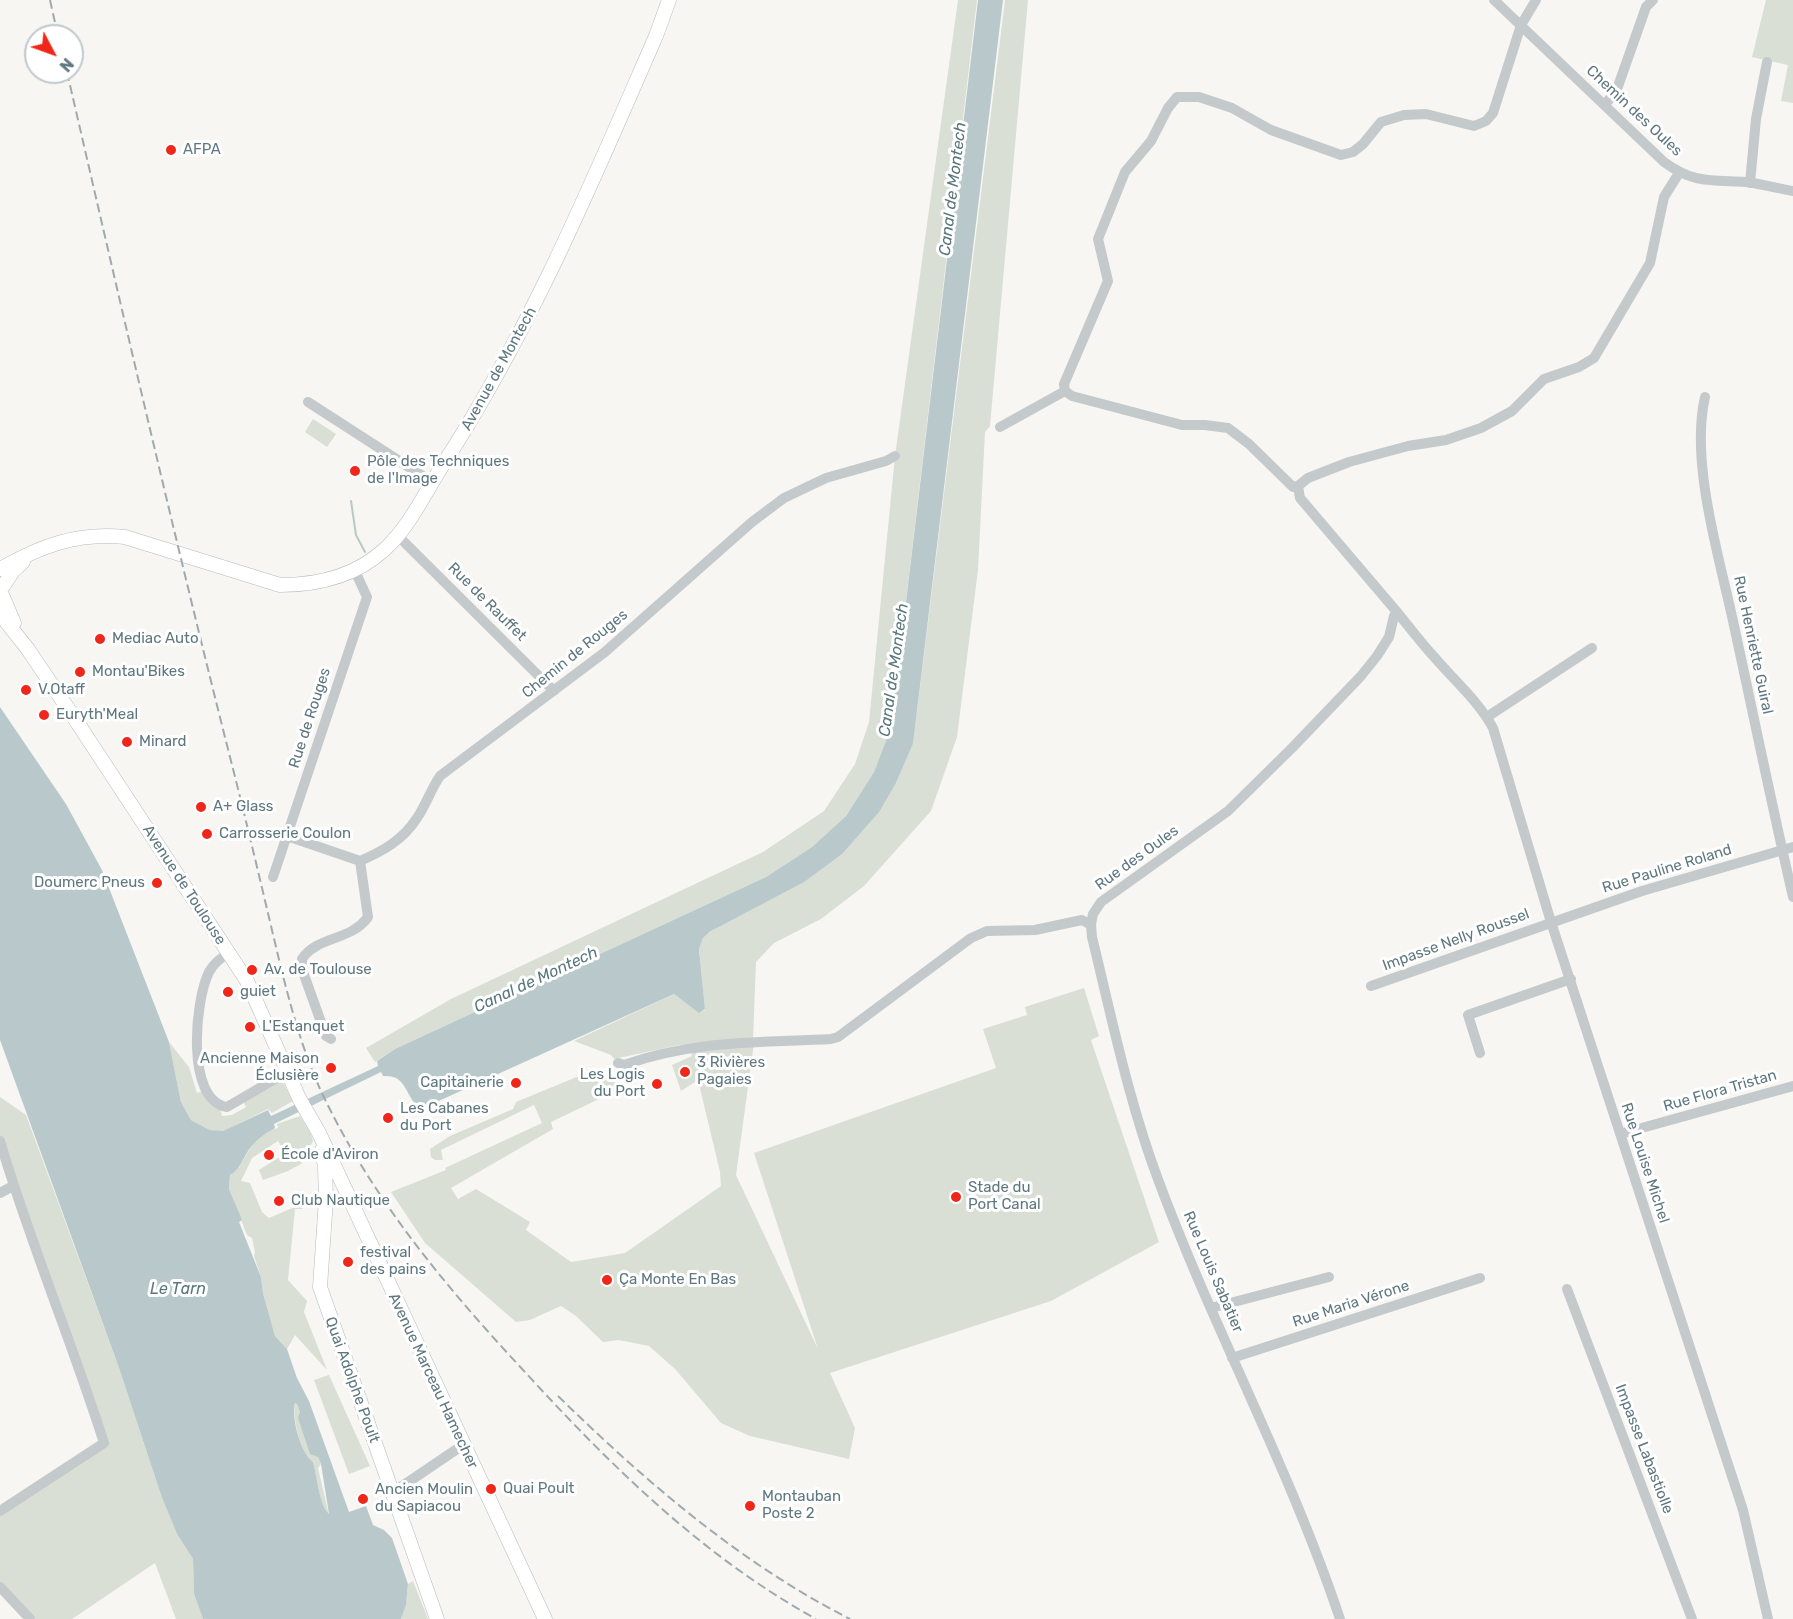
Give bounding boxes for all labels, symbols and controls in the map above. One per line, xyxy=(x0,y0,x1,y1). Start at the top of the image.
north arrow xyxy=(24,24,84,84)
text: N xyxy=(56,54,77,75)
street label: Chemin des Oules xyxy=(1582,62,1686,160)
water label: Canal de Montech xyxy=(935,121,971,257)
place label: AFPA xyxy=(183,141,221,159)
marker: AFPA xyxy=(164,143,178,157)
street label: Avenue de Montech xyxy=(458,304,540,434)
place label: Pôle des Techniques de l'Image xyxy=(367,453,509,488)
marker: Pôle des Techniques de l'Image xyxy=(348,464,362,478)
street label: Rue de Rauffet xyxy=(444,559,530,645)
street label: Rue Henriette Guiral xyxy=(1730,574,1776,716)
water label: Canal de Montech xyxy=(875,602,913,738)
street label: Chemin de Rouges xyxy=(519,606,631,702)
place label: Mediac Auto xyxy=(112,630,199,648)
marker: Mediac Auto xyxy=(93,632,107,646)
place label: Montau'Bikes xyxy=(92,663,185,681)
marker: Montau'Bikes xyxy=(73,665,87,679)
street label: Rue de Rouges xyxy=(285,666,335,770)
place label: V.Otaff xyxy=(38,681,85,699)
marker: V.Otaff xyxy=(19,683,33,697)
place label: Euryth'Meal xyxy=(56,706,138,724)
marker: Euryth'Meal xyxy=(37,708,51,722)
place label: Minard xyxy=(139,733,186,751)
marker: Minard xyxy=(120,735,134,749)
place label: A+ Glass xyxy=(213,798,273,816)
marker: A+ Glass xyxy=(194,800,208,814)
street label: Avenue de Toulouse xyxy=(138,822,230,948)
street label: Rue des Oules xyxy=(1092,822,1182,894)
place label: Carrosserie Coulon xyxy=(219,825,351,843)
marker: Carrosserie Coulon xyxy=(200,827,214,841)
street label: Rue Pauline Roland xyxy=(1600,841,1734,897)
place label: Doumerc Pneus xyxy=(34,874,145,892)
marker: Doumerc Pneus xyxy=(150,876,164,890)
street label: Impasse Nelly Roussel xyxy=(1380,905,1532,975)
water label: Canal de Montech xyxy=(471,943,601,1017)
place label: Av. de Toulouse xyxy=(264,961,372,979)
marker: Av. de Toulouse xyxy=(245,963,259,977)
place label: guiet xyxy=(240,983,276,1001)
marker: guiet xyxy=(221,985,235,999)
place label: L'Estanquet xyxy=(262,1018,344,1036)
marker: L'Estanquet xyxy=(243,1020,257,1034)
place label: Ancienne Maison Éclusière xyxy=(200,1050,319,1085)
place label: 3 Rivières Pagaies xyxy=(697,1054,765,1089)
marker: Ancienne Maison Éclusière xyxy=(324,1061,338,1075)
marker: 3 Rivières Pagaies xyxy=(678,1065,692,1079)
place label: Les Logis du Port xyxy=(580,1066,645,1101)
street label: Rue Flora Tristan xyxy=(1661,1066,1779,1116)
place label: Capitainerie xyxy=(420,1074,504,1092)
marker: Capitainerie xyxy=(509,1076,523,1090)
marker: Les Logis du Port xyxy=(650,1077,664,1091)
place label: Les Cabanes du Port xyxy=(400,1100,489,1135)
street label: Rue Louise Michel xyxy=(1617,1101,1673,1225)
marker: Les Cabanes du Port xyxy=(381,1111,395,1125)
place label: École d'Aviron xyxy=(281,1146,379,1164)
marker: École d'Aviron xyxy=(262,1148,276,1162)
place label: Stade du Port Canal xyxy=(968,1179,1041,1214)
marker: Stade du Port Canal xyxy=(949,1190,963,1204)
place label: Club Nautique xyxy=(291,1192,390,1210)
marker: Club Nautique xyxy=(272,1194,286,1208)
street label: Rue Louis Sabatier xyxy=(1179,1209,1247,1335)
place label: festival des pains xyxy=(360,1244,426,1279)
marker: festival des pains xyxy=(341,1255,355,1269)
place label: Ça Monte En Bas xyxy=(619,1271,736,1289)
marker: Ça Monte En Bas xyxy=(600,1273,614,1287)
street label: Rue Maria Vérone xyxy=(1290,1277,1412,1331)
water label: Le Tarn xyxy=(150,1279,206,1299)
street label: Avenue Marceau Hamecher xyxy=(384,1290,482,1472)
street label: Quai Adolphe Poult xyxy=(321,1315,383,1445)
street label: Impasse Labastiolle xyxy=(1611,1382,1677,1516)
place label: Quai Poult xyxy=(503,1480,574,1498)
place label: Ancien Moulin du Sapiacou xyxy=(375,1481,473,1516)
marker: Quai Poult xyxy=(484,1482,498,1496)
place label: Montauban Poste 2 xyxy=(762,1488,841,1523)
marker: Ancien Moulin du Sapiacou xyxy=(356,1492,370,1506)
marker: Montauban Poste 2 xyxy=(743,1499,757,1513)

